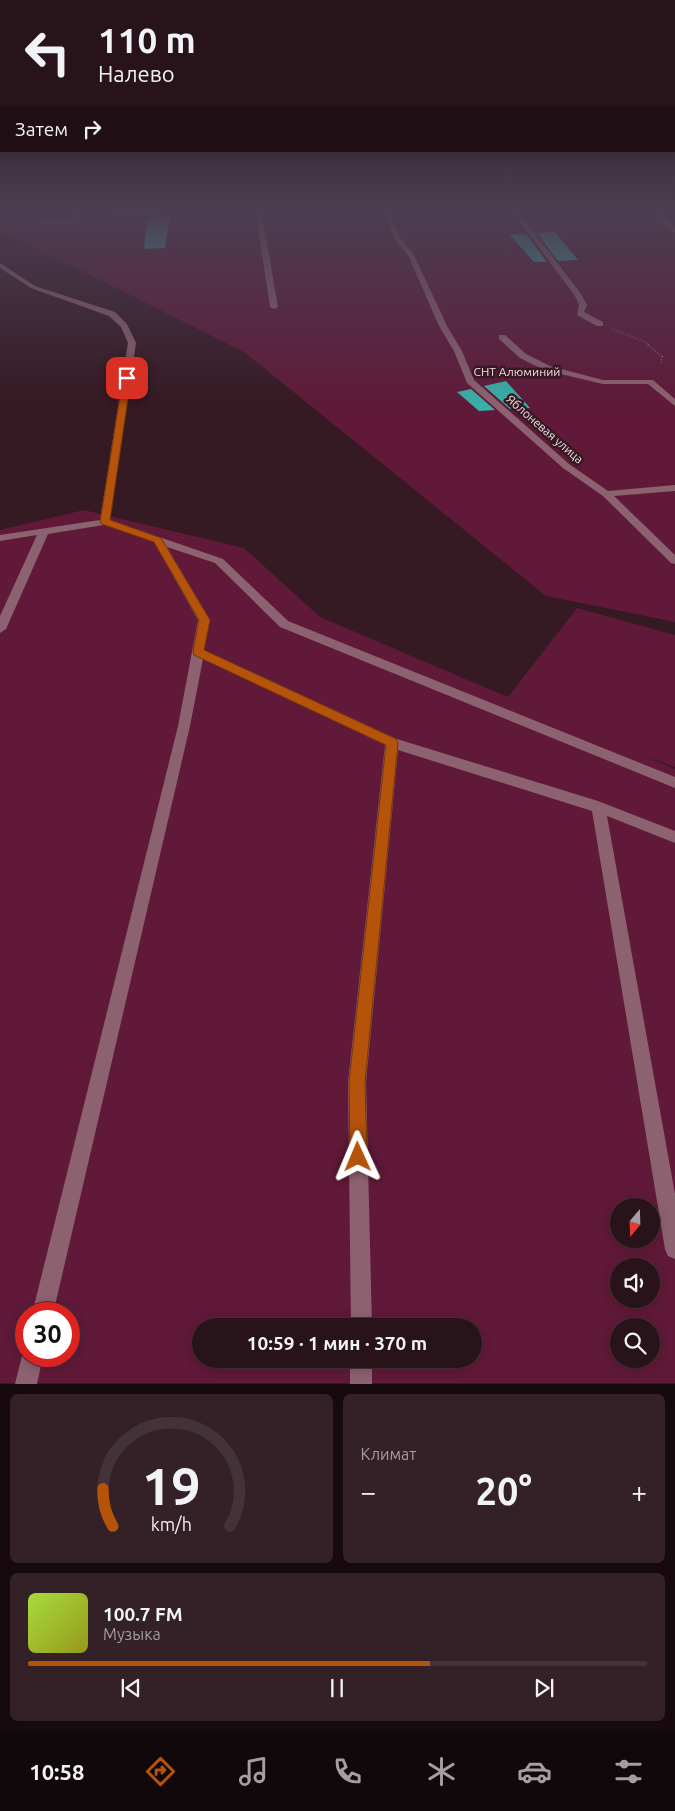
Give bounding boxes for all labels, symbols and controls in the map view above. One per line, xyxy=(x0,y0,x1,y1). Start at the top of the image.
icon: left xyxy=(15,20,80,85)
text: 110 m xyxy=(98,20,196,60)
text: Налево xyxy=(98,61,175,86)
icon: right xyxy=(78,115,106,143)
text: Затем xyxy=(15,118,68,140)
pin xyxy=(106,357,148,399)
icon: arrive xyxy=(113,364,141,392)
park label: СНТ Алюминий xyxy=(474,365,560,378)
street label: Яблоневая улица xyxy=(504,392,586,466)
position arrow xyxy=(331,1130,383,1182)
north arrow xyxy=(610,1198,660,1248)
map controls xyxy=(610,1198,660,1368)
button: sound xyxy=(610,1258,660,1308)
speed limit sign: 30 xyxy=(15,1302,80,1367)
button: search xyxy=(610,1318,660,1368)
text: 10:59 · 1 мин · 370 m xyxy=(247,1332,427,1354)
text: Климат xyxy=(361,1445,416,1463)
text: 19 xyxy=(142,1457,201,1515)
text: 20° xyxy=(476,1470,532,1512)
text: − xyxy=(361,1476,376,1507)
text: + xyxy=(631,1476,647,1507)
text: km/h xyxy=(151,1514,192,1534)
text: 100.7 FM xyxy=(103,1603,183,1625)
text: Музыка xyxy=(103,1625,161,1643)
icon: previous xyxy=(117,1674,145,1702)
icon: pause xyxy=(323,1674,351,1702)
icon: next xyxy=(530,1674,558,1702)
icon: directions xyxy=(143,1754,178,1789)
icon: music xyxy=(236,1754,271,1789)
icon: phone xyxy=(330,1754,365,1789)
icon: climate xyxy=(424,1754,459,1789)
icon: car xyxy=(517,1754,552,1789)
icon: filters xyxy=(611,1754,646,1789)
text: 10:58 xyxy=(29,1759,84,1784)

